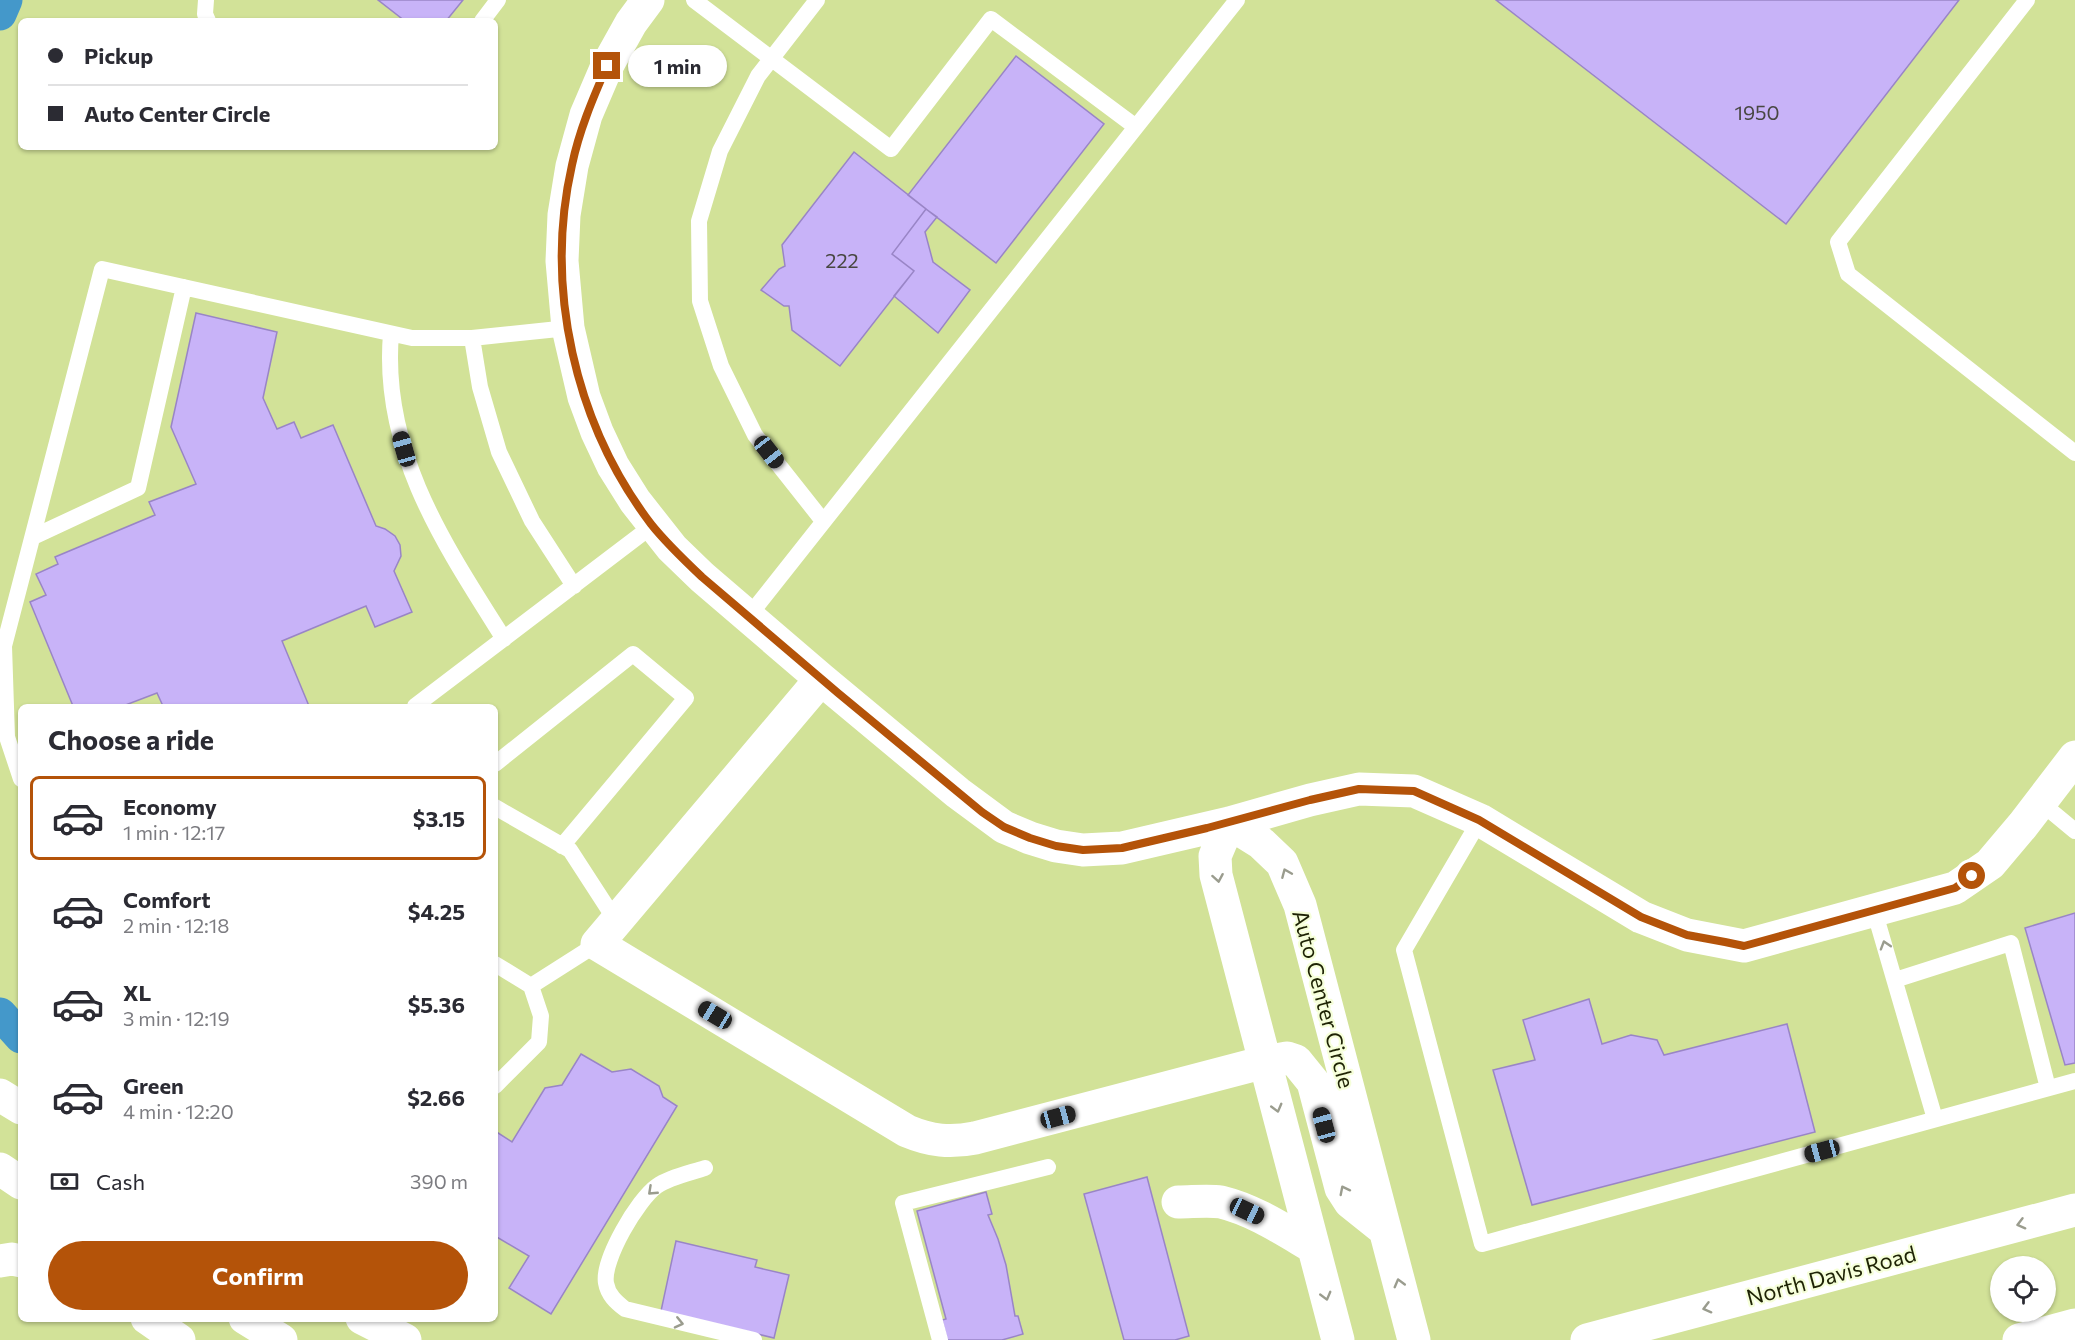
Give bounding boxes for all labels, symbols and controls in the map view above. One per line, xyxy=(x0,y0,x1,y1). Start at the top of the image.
text: Pickup xyxy=(84,42,153,69)
callout: 1 min xyxy=(628,45,727,87)
route end xyxy=(593,52,620,79)
text: 1 min xyxy=(654,54,701,78)
text: Auto Center Circle xyxy=(84,100,270,127)
house number: 1950 xyxy=(1734,100,1780,124)
house number: 222 xyxy=(825,248,859,272)
car xyxy=(390,429,418,469)
car xyxy=(751,432,787,472)
text: Choose a ride xyxy=(48,723,214,756)
icon: car xyxy=(51,791,105,845)
text: Economy xyxy=(123,793,217,820)
text: $3.15 xyxy=(413,805,465,832)
text: 1 min · 12:17 xyxy=(123,820,225,844)
route start xyxy=(1958,862,1985,889)
one-way arrow xyxy=(1281,868,1293,879)
one-way arrow xyxy=(1211,873,1224,883)
icon: car xyxy=(51,884,105,938)
text: Comfort xyxy=(123,886,211,913)
text: $4.25 xyxy=(408,898,465,925)
street label: Auto Center Circle xyxy=(1287,907,1361,1091)
text: 2 min · 12:18 xyxy=(123,913,229,937)
one-way arrow xyxy=(1880,940,1892,951)
icon: car xyxy=(51,977,105,1031)
text: XL xyxy=(123,979,151,1006)
text: $5.36 xyxy=(408,991,465,1018)
car xyxy=(695,998,735,1032)
text: 3 min · 12:19 xyxy=(123,1006,230,1030)
icon: car xyxy=(51,1070,105,1124)
text: Green xyxy=(123,1072,184,1099)
text: $2.66 xyxy=(407,1084,465,1111)
text: 4 min · 12:20 xyxy=(123,1099,234,1123)
one-way arrow xyxy=(1269,1102,1282,1112)
car xyxy=(1038,1104,1078,1130)
car xyxy=(1311,1105,1337,1145)
car xyxy=(1802,1138,1842,1164)
icon: cash xyxy=(48,1165,81,1198)
text: Cash xyxy=(96,1168,145,1195)
text: 390 m xyxy=(410,1169,468,1193)
one-way arrow xyxy=(649,1184,659,1195)
one-way arrow xyxy=(1339,1185,1351,1196)
car xyxy=(1227,1195,1267,1227)
one-way arrow xyxy=(2016,1217,2026,1230)
street label: North Davis Road xyxy=(1743,1239,1919,1311)
button: Confirm xyxy=(48,1241,468,1310)
map controls xyxy=(1990,1256,2056,1322)
button: locate xyxy=(1990,1256,2056,1322)
one-way arrow xyxy=(1393,1279,1406,1289)
one-way arrow xyxy=(1319,1290,1331,1301)
one-way arrow xyxy=(1703,1301,1713,1313)
one-way arrow xyxy=(674,1316,684,1329)

